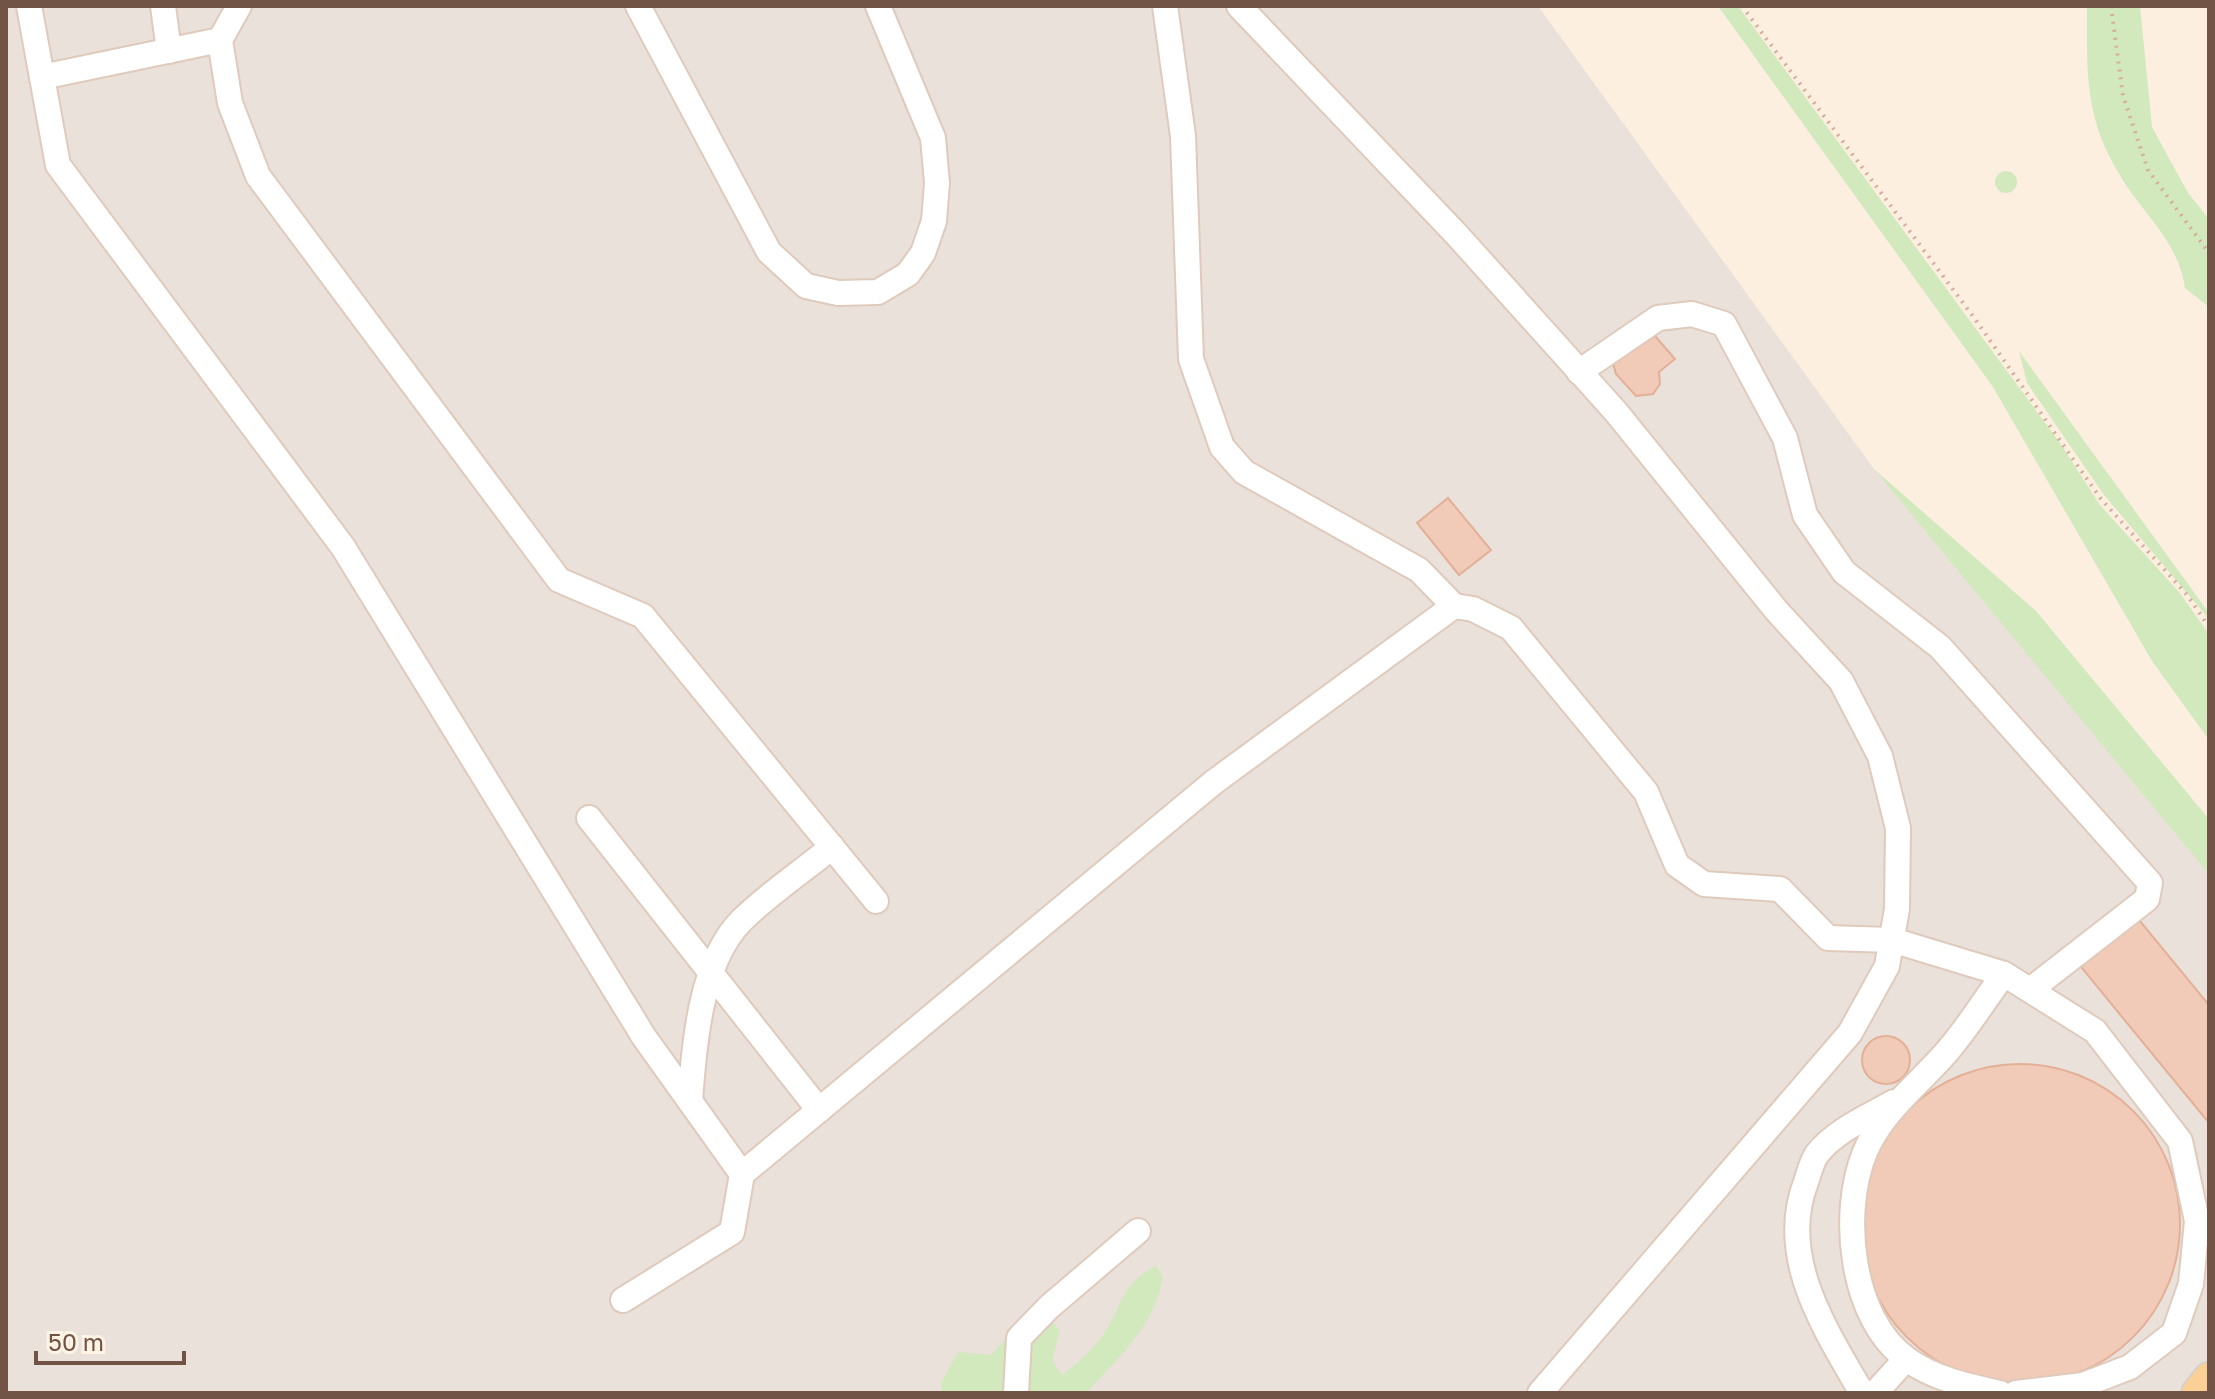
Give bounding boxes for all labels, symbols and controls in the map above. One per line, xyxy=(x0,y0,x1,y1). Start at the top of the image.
scale bar xyxy=(36,1315,184,1365)
text: 50 m xyxy=(48,1327,104,1356)

